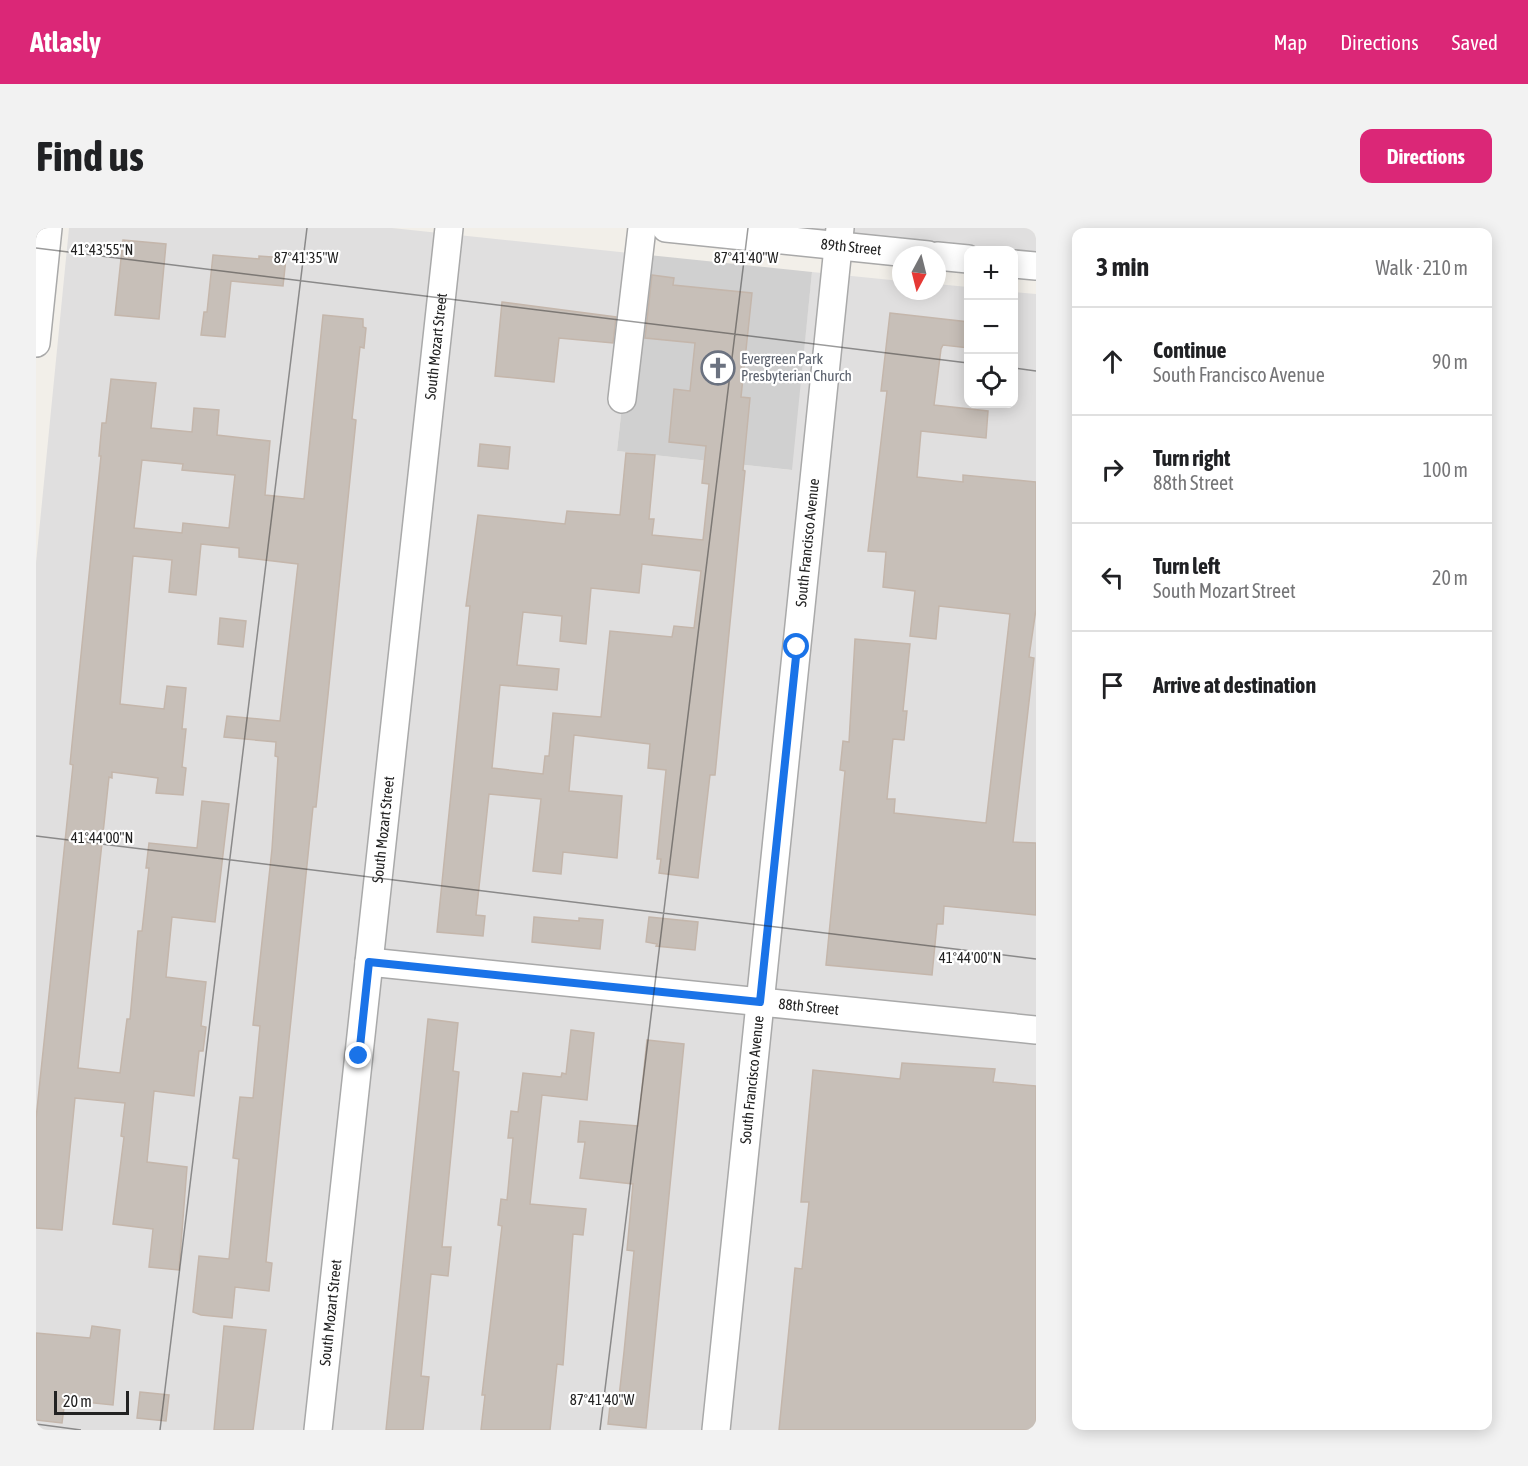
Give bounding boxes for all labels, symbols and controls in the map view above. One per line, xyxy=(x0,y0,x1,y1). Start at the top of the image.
text: Atlasly xyxy=(30,26,101,58)
text: Map xyxy=(1273,30,1307,54)
text: Directions xyxy=(1340,30,1419,54)
text: Saved xyxy=(1452,30,1498,54)
button: Directions xyxy=(1360,129,1492,183)
text: Find us xyxy=(36,132,144,180)
street label: 89th Street xyxy=(820,235,882,258)
text: 41°43'55"N xyxy=(71,241,133,258)
north arrow xyxy=(892,246,946,300)
map controls xyxy=(964,246,1018,408)
button: + xyxy=(964,246,1018,300)
text: 87°41'35"W xyxy=(274,249,338,266)
text: 87°41'40"W xyxy=(714,249,778,266)
text: 3 min xyxy=(1096,252,1149,282)
text: Walk · 210 m xyxy=(1376,256,1468,279)
street label: South Mozart Street xyxy=(421,292,450,401)
button: − xyxy=(964,300,1018,354)
text: Continue xyxy=(1153,337,1227,363)
icon: ahead xyxy=(1096,345,1129,378)
church icon: Evergreen Park Presbyterian Church xyxy=(700,350,736,386)
place label: Evergreen Park Presbyterian Church xyxy=(741,350,852,384)
text: 90 m xyxy=(1432,350,1468,373)
button: locate xyxy=(964,354,1018,408)
text: South Francisco Avenue xyxy=(1153,363,1325,386)
text: Turn right xyxy=(1153,445,1230,471)
icon: right xyxy=(1096,453,1129,486)
text: 100 m xyxy=(1423,458,1468,481)
text: 88th Street xyxy=(1153,471,1234,494)
street label: South Francisco Avenue xyxy=(792,477,822,608)
text: Turn left xyxy=(1153,553,1220,579)
icon: left xyxy=(1096,561,1129,594)
text: 20 m xyxy=(1432,566,1468,589)
text: South Mozart Street xyxy=(1153,579,1296,602)
route start xyxy=(783,633,809,659)
icon: arrive xyxy=(1096,669,1129,702)
text: Arrive at destination xyxy=(1153,672,1316,698)
street label: South Mozart Street xyxy=(369,775,397,884)
text: 41°44'00"N xyxy=(71,829,133,846)
text: 41°44'00"N xyxy=(939,949,1001,966)
street label: 88th Street xyxy=(778,995,840,1018)
street label: South Francisco Avenue xyxy=(737,1015,767,1145)
route end xyxy=(345,1042,371,1068)
street label: South Mozart Street xyxy=(316,1258,345,1367)
scale bar xyxy=(54,1388,129,1416)
text: 87°41'40"W xyxy=(570,1391,634,1408)
text: 20 m xyxy=(63,1392,92,1410)

